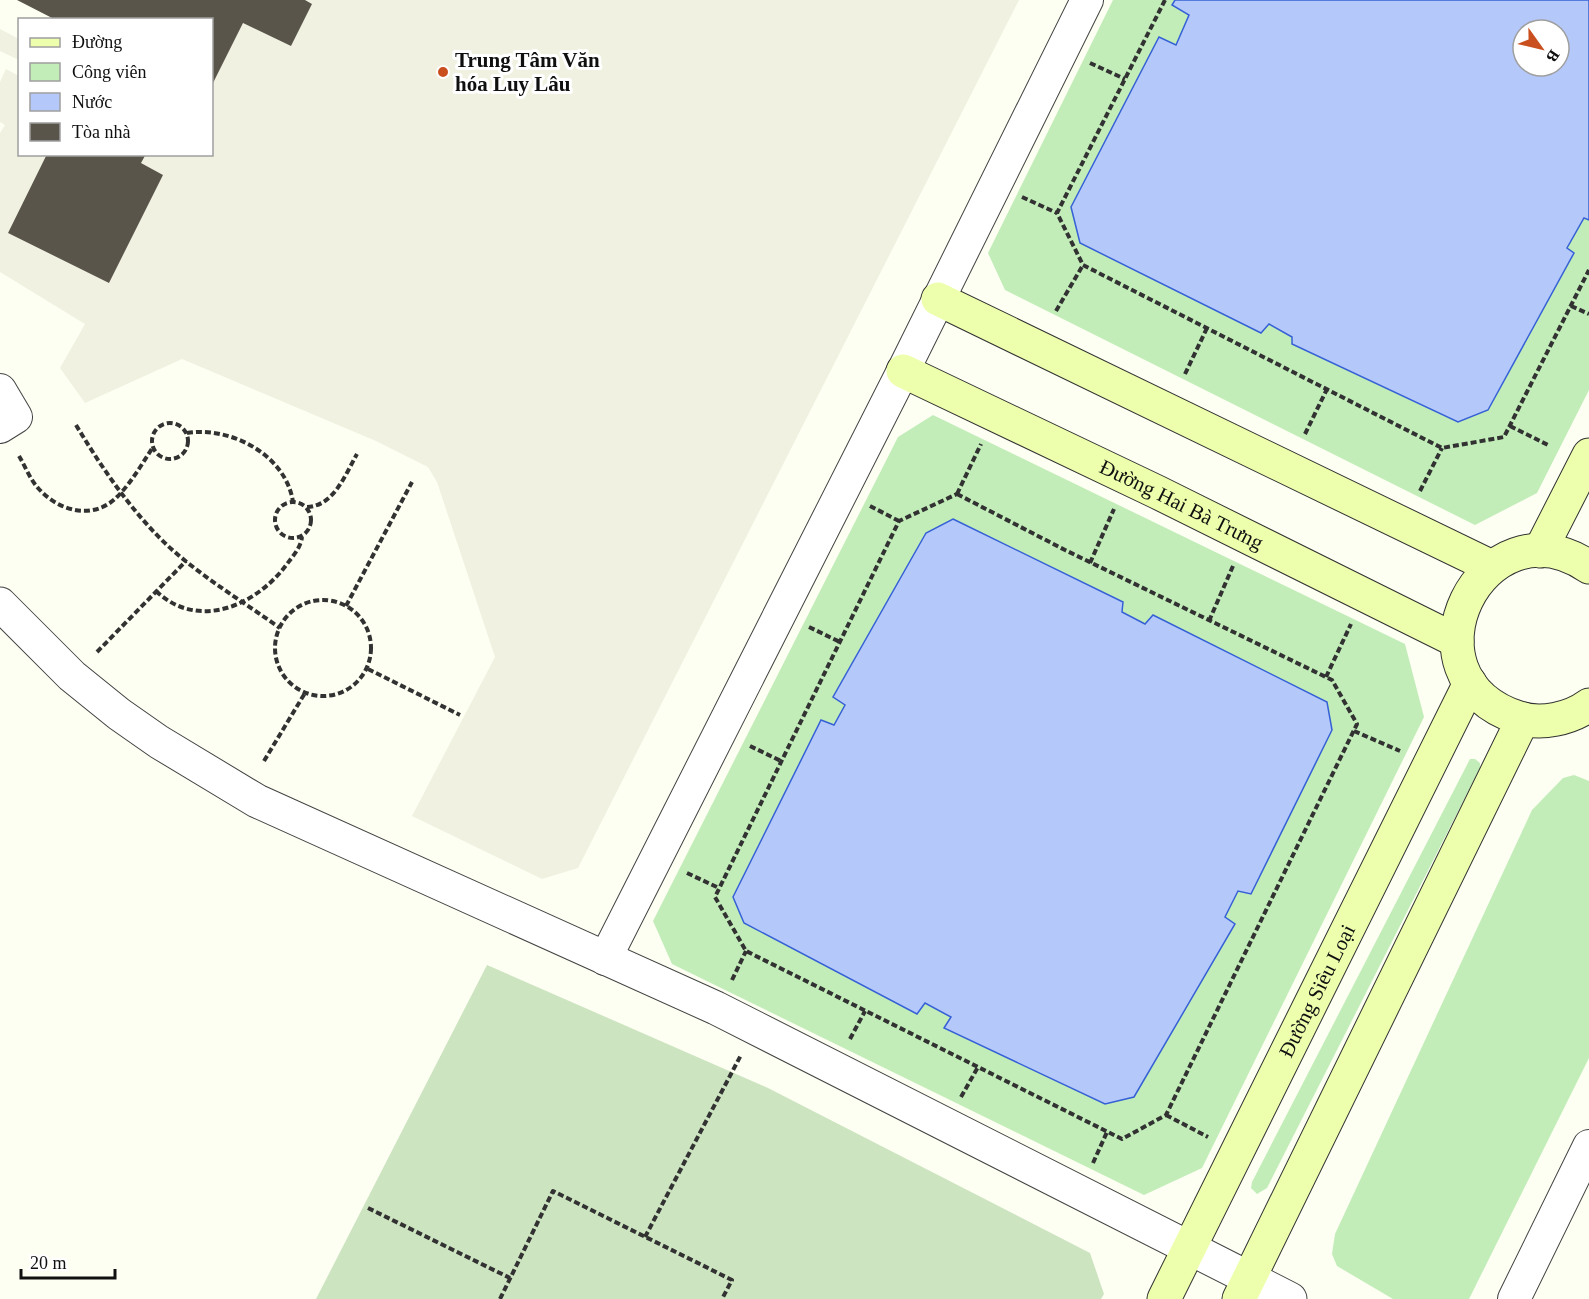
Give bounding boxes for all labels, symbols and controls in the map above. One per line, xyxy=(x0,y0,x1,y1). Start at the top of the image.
legend xyxy=(18,18,213,156)
north arrow xyxy=(1511,18,1571,78)
text: Đường xyxy=(72,32,122,52)
text: B xyxy=(1543,47,1563,66)
place label: Trung Tâm Văn hóa Luy Lâu xyxy=(455,48,600,96)
text: Công viên xyxy=(72,62,147,82)
marker: Trung Tâm Văn hóa Luy Lâu xyxy=(436,65,450,79)
text: Nước xyxy=(72,92,112,112)
text: Tòa nhà xyxy=(72,122,130,142)
street label: Đường Hai Bà Trưng xyxy=(1096,455,1268,555)
street label: Đường Siêu Loại xyxy=(1274,920,1360,1061)
scale bar xyxy=(21,1242,116,1280)
text: 20 m xyxy=(30,1253,67,1273)

